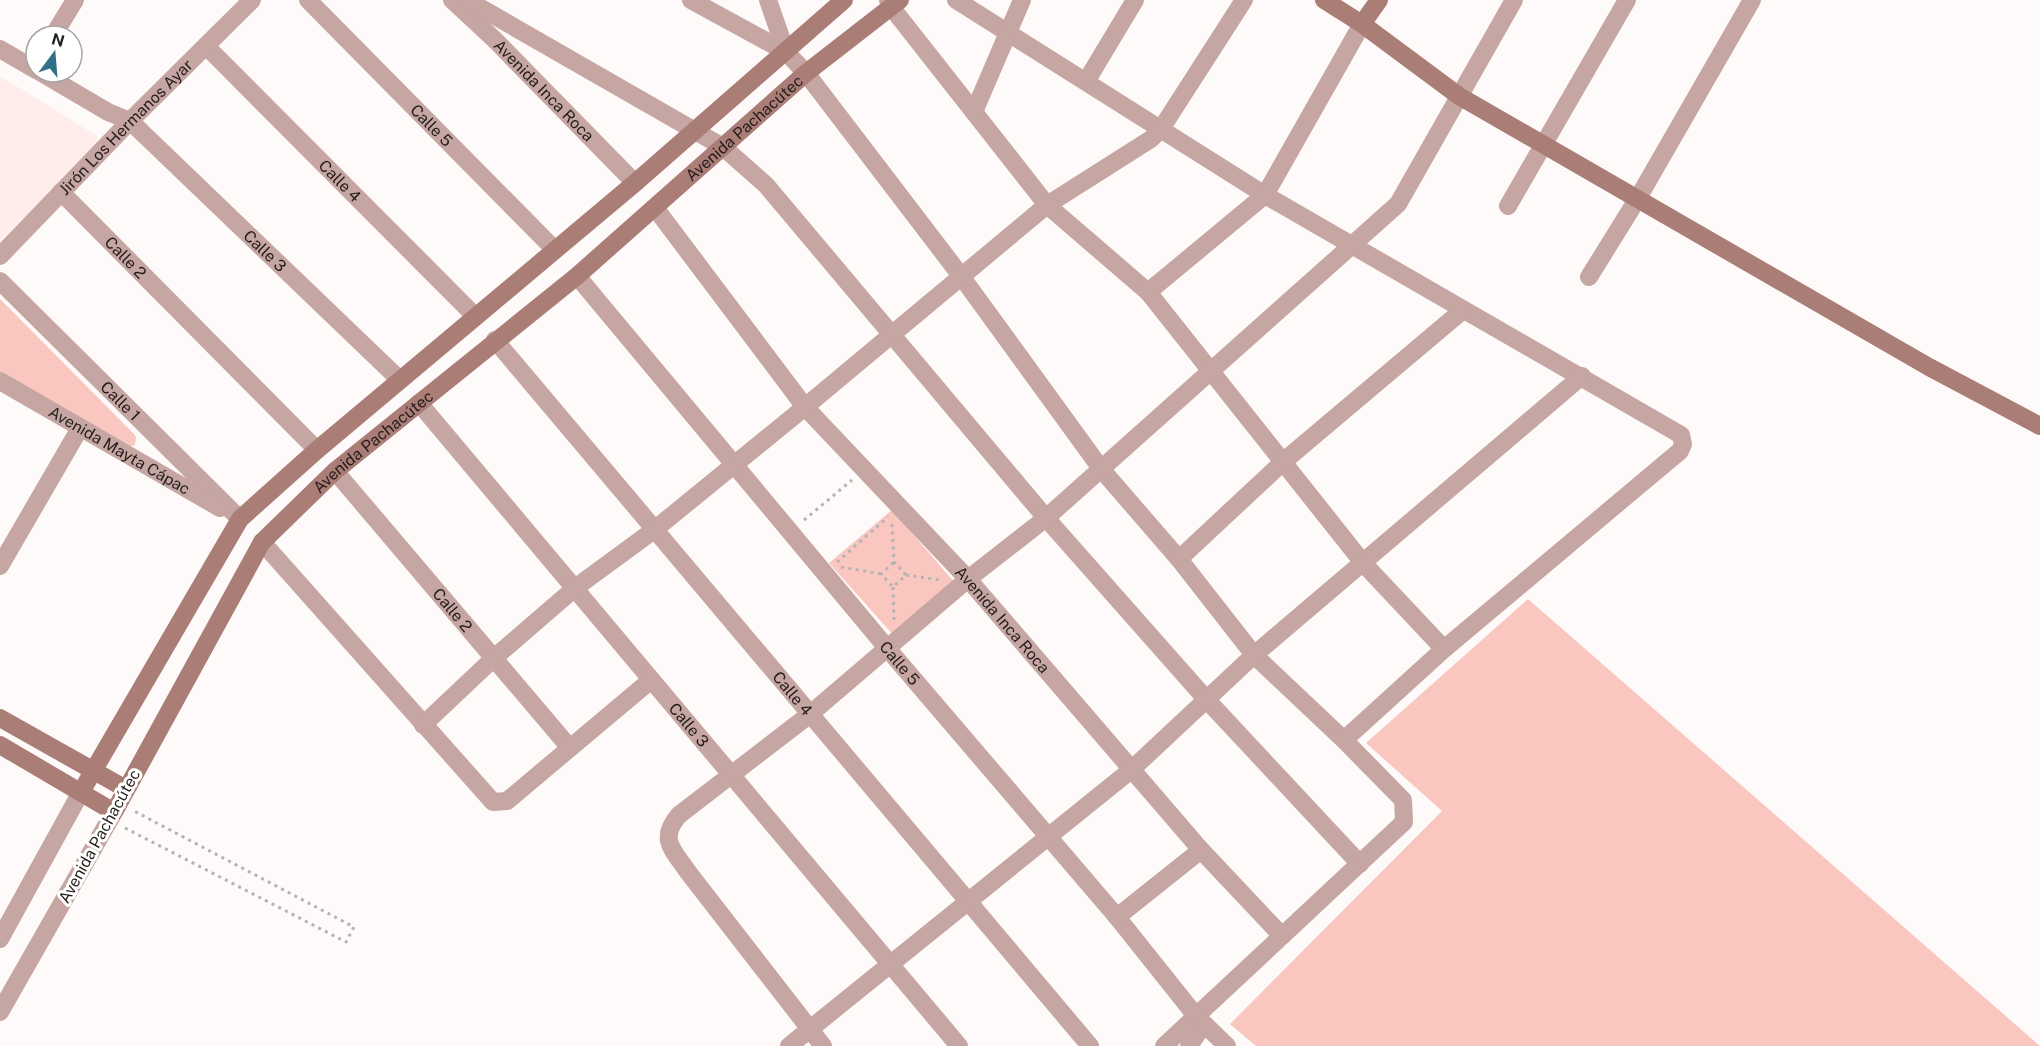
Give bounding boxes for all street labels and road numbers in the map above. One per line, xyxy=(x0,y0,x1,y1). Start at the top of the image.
street label: Avenida Inca Roca xyxy=(490,36,598,145)
street label: Jirón Los Hermanos Ayar xyxy=(55,55,197,199)
street label: Avenida Pachacútec xyxy=(682,71,807,185)
street label: Calle 5 xyxy=(406,100,456,151)
street label: Calle 4 xyxy=(315,156,365,206)
street label: Calle 3 xyxy=(240,226,290,276)
street label: Calle 2 xyxy=(101,233,150,283)
street label: Calle 1 xyxy=(97,377,144,425)
street label: Avenida Pachacútec xyxy=(309,387,437,497)
street label: Avenida Mayta Cápac xyxy=(45,402,193,499)
street label: Avenida Inca Roca xyxy=(951,562,1054,677)
street label: Calle 2 xyxy=(429,584,476,636)
street label: Calle 5 xyxy=(875,637,924,689)
street label: Calle 4 xyxy=(768,668,816,720)
street label: Calle 3 xyxy=(665,699,713,751)
street label: Avenida Pachacútec xyxy=(55,766,144,906)

